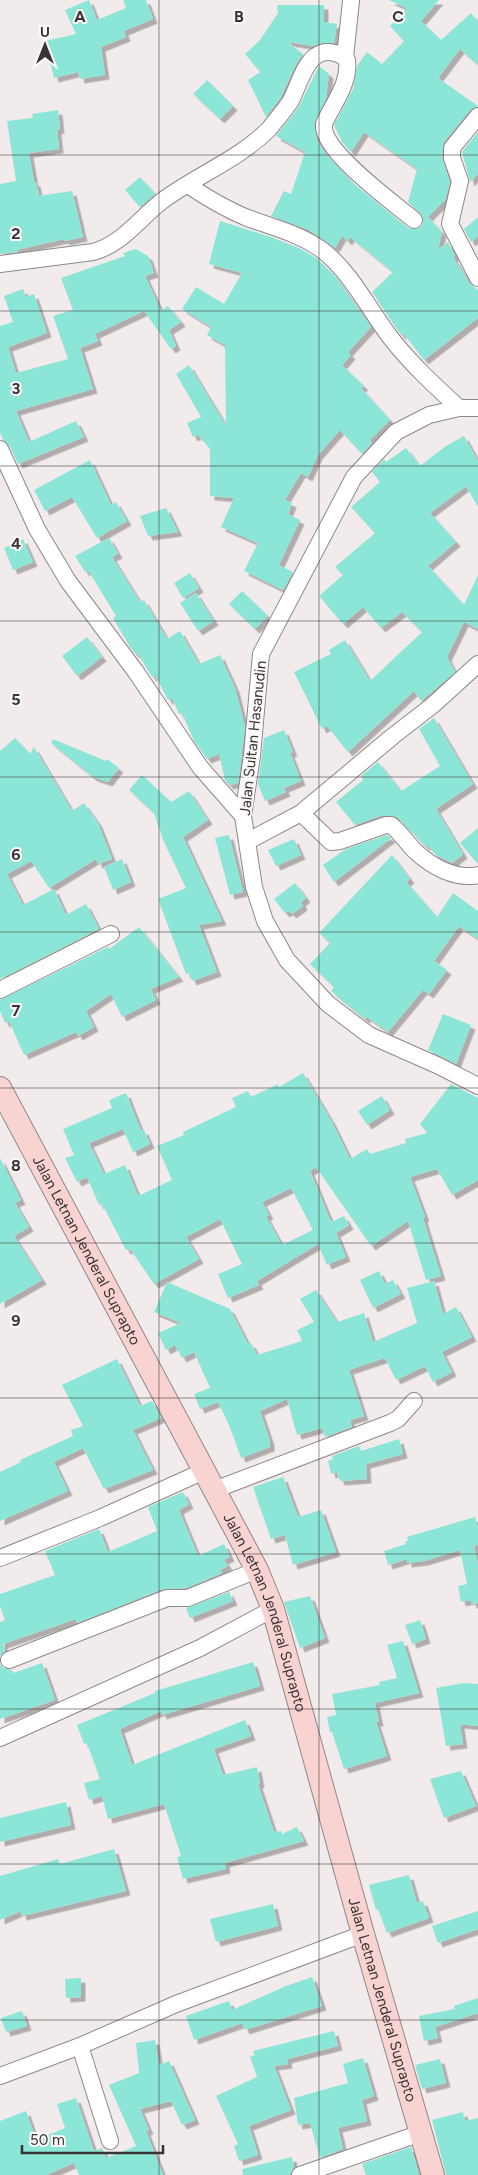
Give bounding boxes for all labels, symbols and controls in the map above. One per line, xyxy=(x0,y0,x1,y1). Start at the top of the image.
text: A xyxy=(74,7,86,26)
text: B xyxy=(234,7,244,26)
text: C xyxy=(392,7,404,26)
north arrow xyxy=(20,20,70,70)
text: U xyxy=(40,24,50,41)
text: 2 xyxy=(11,224,21,243)
text: 3 xyxy=(12,379,21,398)
text: 4 xyxy=(11,534,21,553)
street label: Jalan Sultan Hasanudin xyxy=(236,660,270,816)
text: 5 xyxy=(11,690,21,709)
text: 6 xyxy=(11,845,21,864)
text: 7 xyxy=(12,1001,21,1020)
street label: Jalan Letnan Jenderal Suprapto xyxy=(29,1153,144,1348)
text: 8 xyxy=(11,1156,21,1175)
text: 9 xyxy=(11,1311,21,1330)
street label: Jalan Letnan Jenderal Suprapto xyxy=(219,1510,310,1714)
street label: Jalan Letnan Jenderal Suprapto xyxy=(344,1895,420,2104)
scale bar xyxy=(22,2122,164,2154)
text: 50 m xyxy=(30,2131,65,2149)

